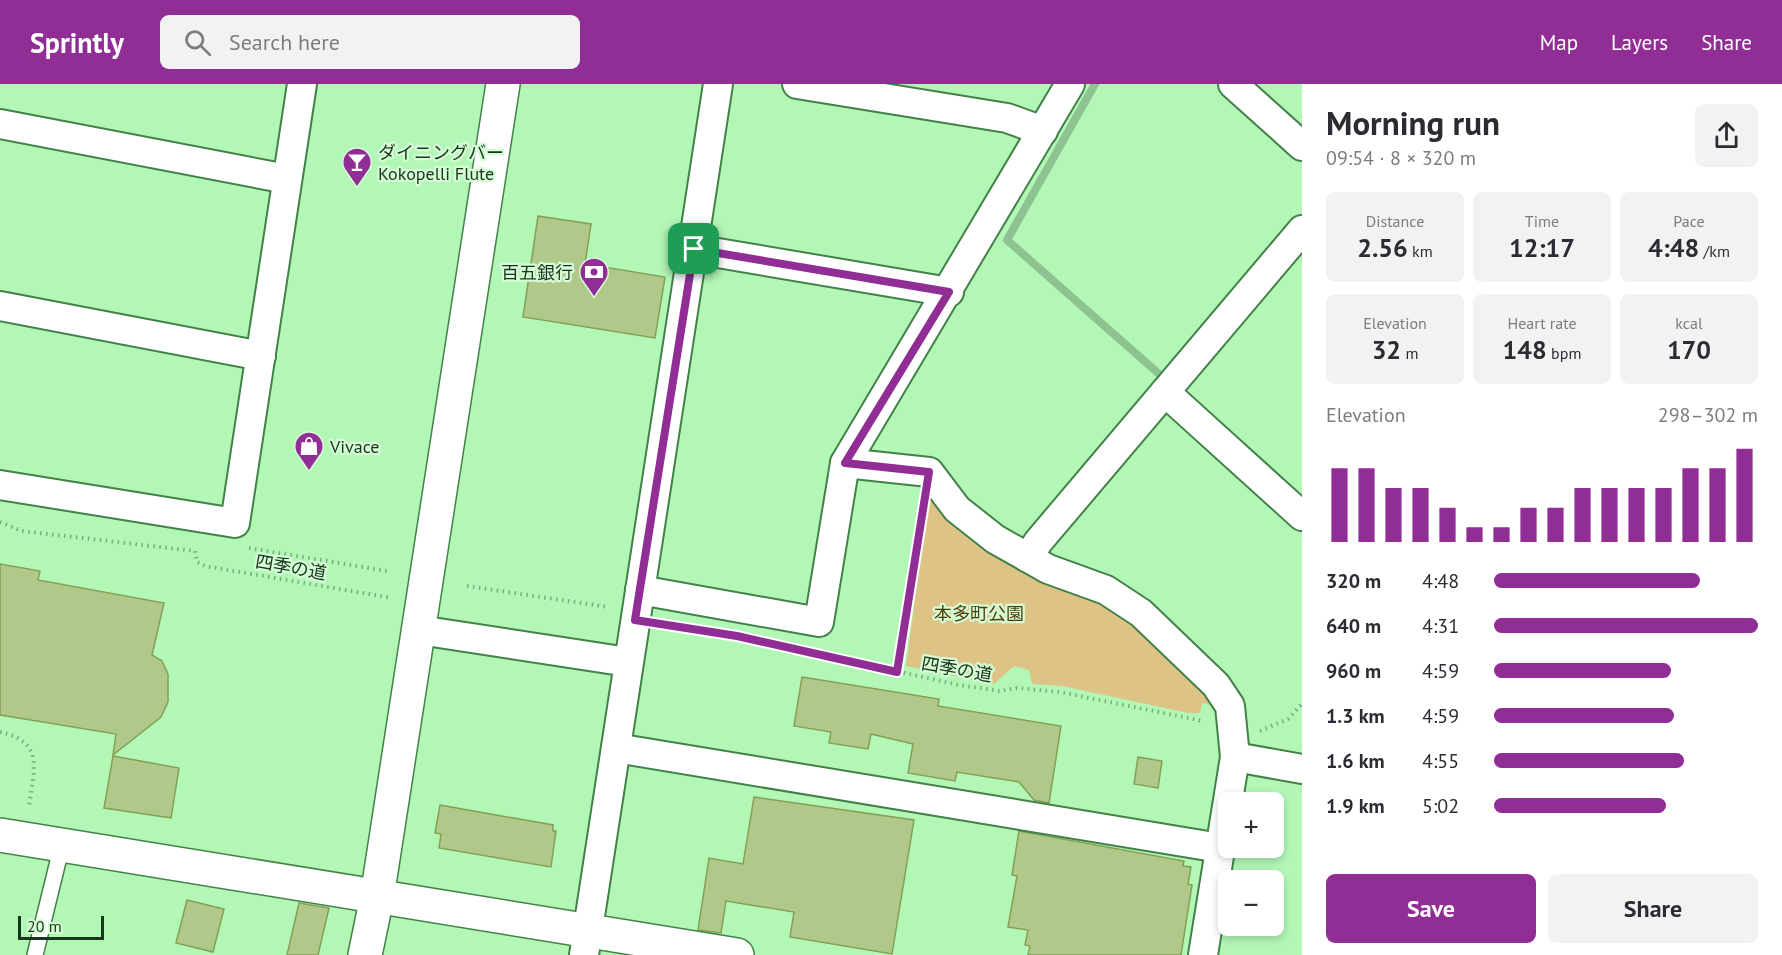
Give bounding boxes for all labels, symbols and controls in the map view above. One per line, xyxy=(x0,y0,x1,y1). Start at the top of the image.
search box xyxy=(160,15,580,69)
text: Sprintly xyxy=(30,24,124,61)
icon: search xyxy=(181,26,214,59)
text: Search here xyxy=(229,28,340,56)
text: Map xyxy=(1540,29,1578,56)
text: Layers xyxy=(1611,29,1668,56)
text: Share xyxy=(1701,29,1752,56)
text: Morning run xyxy=(1326,101,1500,144)
button: share xyxy=(1695,104,1758,167)
place label: ダイニングバー Kokopelli Flute xyxy=(378,141,504,185)
text: 09:54 · 8 × 320 m xyxy=(1326,145,1476,171)
bar icon: ダイニングバー Kokopelli Flute xyxy=(341,146,373,188)
text: Distance xyxy=(1366,211,1424,231)
text: Time xyxy=(1525,211,1559,231)
text: Pace xyxy=(1673,211,1705,231)
pin xyxy=(668,223,719,274)
text: 2.56 xyxy=(1357,231,1408,264)
text: 12:17 xyxy=(1509,231,1575,264)
text: 4:48 xyxy=(1648,231,1699,264)
icon: arrive xyxy=(677,232,710,265)
text: km xyxy=(1408,241,1433,261)
text: /km xyxy=(1699,241,1730,261)
bank icon: 百五銀行 xyxy=(578,256,610,298)
place label: 百五銀行 xyxy=(501,261,573,284)
text: Elevation xyxy=(1363,313,1427,333)
text: Heart rate xyxy=(1507,313,1577,333)
text: kcal xyxy=(1675,313,1703,333)
text: 32 xyxy=(1372,333,1401,366)
text: 148 xyxy=(1503,333,1547,366)
text: 170 xyxy=(1667,333,1711,366)
text: m xyxy=(1401,343,1418,363)
text: bpm xyxy=(1547,343,1581,363)
text: Elevation xyxy=(1326,402,1406,428)
text: 298–302 m xyxy=(1658,402,1758,428)
shop icon: Vivace xyxy=(293,430,325,472)
place label: Vivace xyxy=(329,435,380,458)
street label: 四季の道 xyxy=(254,549,328,585)
text: 320 m xyxy=(1326,568,1381,594)
text: 4:48 xyxy=(1422,568,1459,594)
park label: 本多町公園 xyxy=(934,602,1024,625)
text: 640 m xyxy=(1326,613,1381,639)
text: 4:31 xyxy=(1422,613,1459,639)
street label: 四季の道 xyxy=(920,651,994,687)
text: 960 m xyxy=(1326,658,1381,684)
text: 4:59 xyxy=(1422,658,1459,684)
text: 1.3 km xyxy=(1326,703,1385,729)
text: 4:59 xyxy=(1422,703,1459,729)
text: 1.6 km xyxy=(1326,748,1385,774)
text: 4:55 xyxy=(1422,748,1459,774)
map controls xyxy=(1218,792,1284,936)
button: + xyxy=(1218,792,1284,858)
text: 1.9 km xyxy=(1326,793,1385,819)
text: 5:02 xyxy=(1422,793,1459,819)
button: − xyxy=(1218,870,1284,936)
button: Save xyxy=(1326,874,1536,943)
button: Share xyxy=(1548,874,1758,943)
scale bar xyxy=(18,913,104,940)
text: 20 m xyxy=(27,916,62,936)

